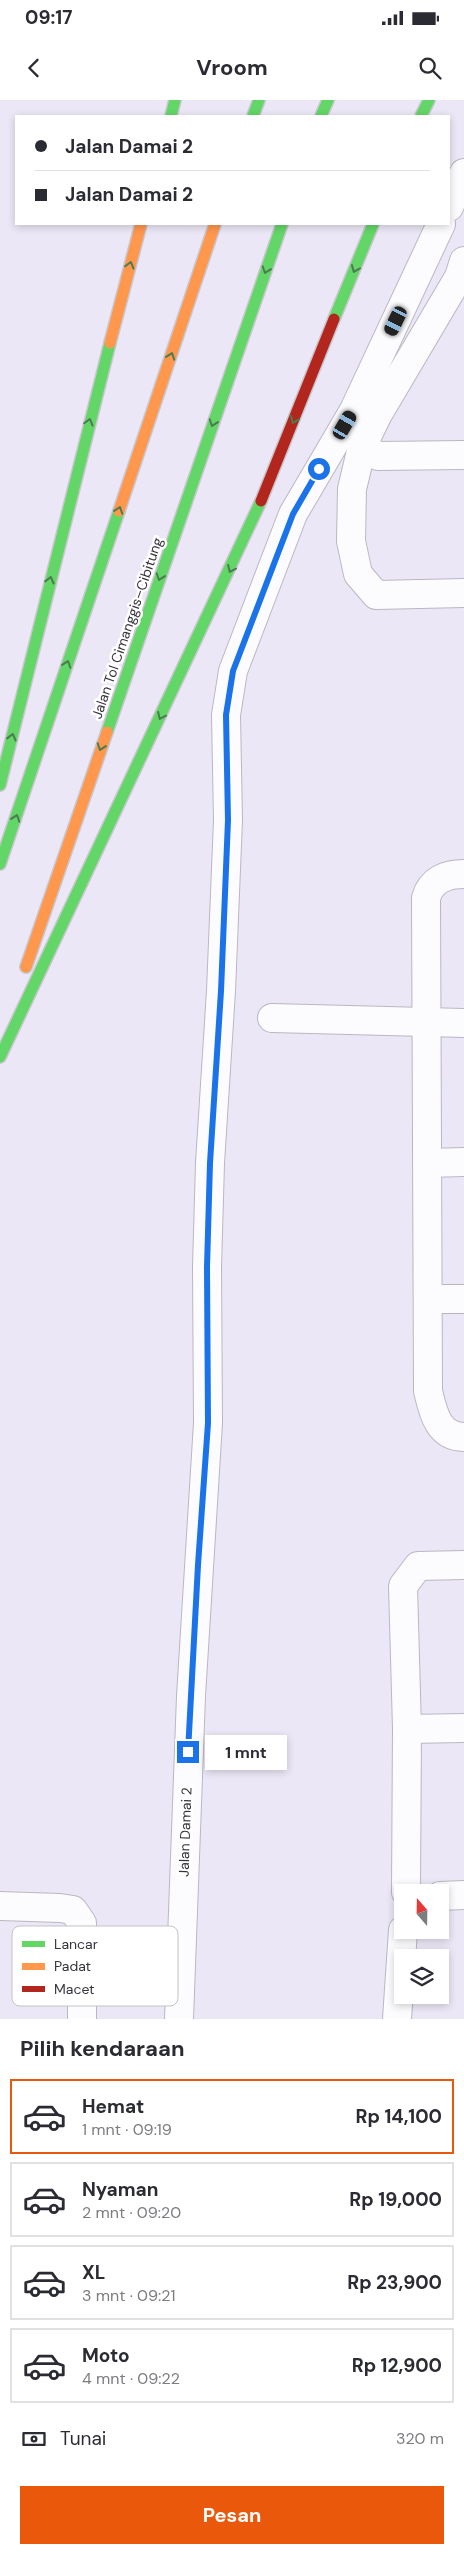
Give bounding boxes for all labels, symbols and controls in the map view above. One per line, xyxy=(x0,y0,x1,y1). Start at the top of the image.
text: 09:17 xyxy=(25,5,72,30)
text: Vroom xyxy=(196,53,268,82)
icon: back xyxy=(20,54,48,82)
icon: search xyxy=(416,54,444,82)
text: Jalan Damai 2 xyxy=(65,134,193,159)
text: Jalan Damai 2 xyxy=(65,182,193,207)
one-way arrow xyxy=(124,260,135,269)
one-way arrow xyxy=(350,264,361,273)
one-way arrow xyxy=(262,265,272,274)
car xyxy=(382,304,409,338)
one-way arrow xyxy=(165,352,175,361)
car xyxy=(331,408,358,442)
one-way arrow xyxy=(290,415,300,424)
one-way arrow xyxy=(83,417,94,426)
one-way arrow xyxy=(209,419,219,427)
route start xyxy=(308,458,330,480)
one-way arrow xyxy=(113,506,123,515)
street label: Jalan Tol Cimanggis–Cibitung xyxy=(87,535,167,721)
one-way arrow xyxy=(226,564,237,573)
one-way arrow xyxy=(156,572,166,581)
one-way arrow xyxy=(44,575,55,584)
one-way arrow xyxy=(62,660,72,669)
one-way arrow xyxy=(157,711,167,720)
one-way arrow xyxy=(6,734,16,742)
one-way arrow xyxy=(97,743,107,751)
one-way arrow xyxy=(10,814,20,823)
callout: 1 mnt xyxy=(206,1734,288,1770)
route end xyxy=(177,1741,199,1763)
text: 1 mnt xyxy=(225,1742,267,1763)
street label: Jalan Damai 2 xyxy=(174,1787,196,1877)
north arrow xyxy=(394,1884,449,1939)
map controls xyxy=(394,1884,449,2004)
legend xyxy=(12,1926,178,2006)
text: Lancar xyxy=(54,1935,98,1953)
button: layers xyxy=(394,1949,449,2004)
text: Padat xyxy=(54,1957,91,1975)
text: Macet xyxy=(54,1980,95,1998)
text: Pilih kendaraan xyxy=(20,2034,184,2063)
icon: car xyxy=(22,2094,67,2139)
text: Hemat xyxy=(82,2094,144,2119)
text: Rp 14,100 xyxy=(355,2104,442,2129)
text: 1 mnt · 09:19 xyxy=(82,2119,172,2140)
icon: car xyxy=(22,2177,67,2222)
text: Nyaman xyxy=(82,2177,158,2202)
text: Rp 19,000 xyxy=(349,2187,442,2212)
text: 2 mnt · 09:20 xyxy=(82,2202,181,2223)
icon: car xyxy=(22,2260,67,2305)
text: XL xyxy=(82,2260,105,2285)
text: Rp 23,900 xyxy=(347,2270,442,2295)
text: 3 mnt · 09:21 xyxy=(82,2285,176,2306)
icon: car xyxy=(22,2343,67,2388)
text: Moto xyxy=(82,2343,130,2368)
text: Rp 12,900 xyxy=(352,2353,442,2378)
text: 4 mnt · 09:22 xyxy=(82,2368,180,2389)
icon: cash xyxy=(20,2425,48,2453)
text: Tunai xyxy=(60,2426,106,2451)
text: 320 m xyxy=(396,2428,444,2449)
button: Pesan xyxy=(20,2486,444,2544)

